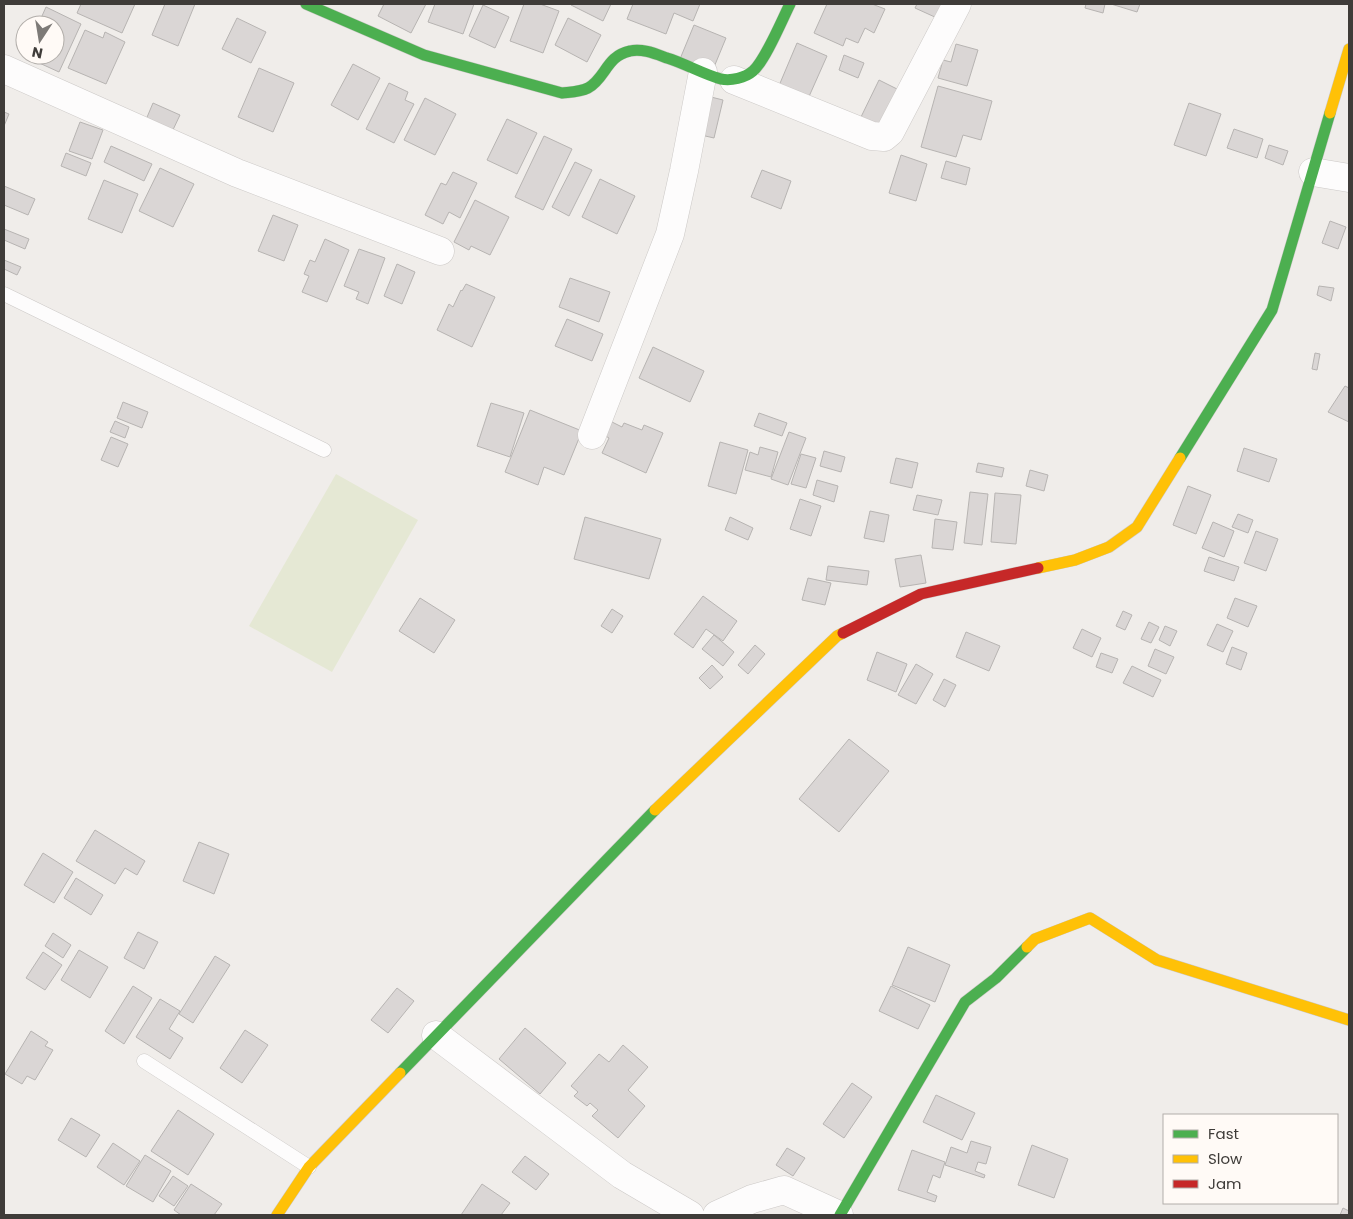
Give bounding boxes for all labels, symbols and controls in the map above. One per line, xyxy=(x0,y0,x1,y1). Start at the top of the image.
north arrow xyxy=(15,15,65,65)
text: N xyxy=(30,42,45,64)
legend xyxy=(1163,1114,1338,1204)
text: Fast xyxy=(1208,1123,1239,1144)
text: Slow xyxy=(1208,1148,1243,1169)
text: Jam xyxy=(1208,1173,1242,1194)

